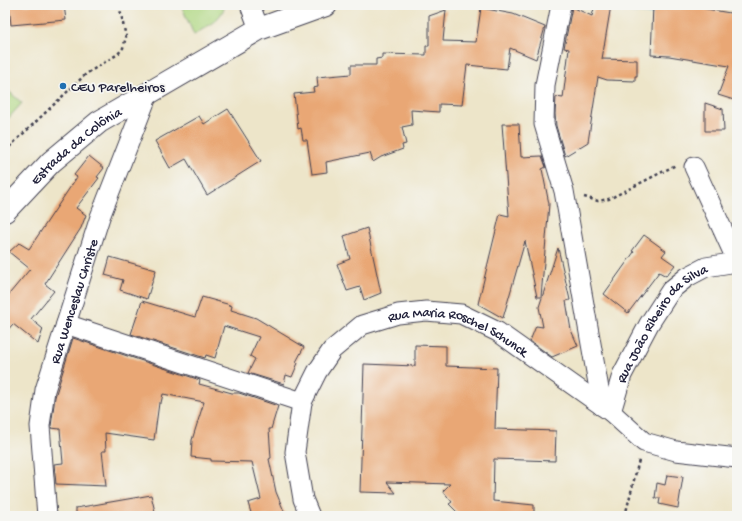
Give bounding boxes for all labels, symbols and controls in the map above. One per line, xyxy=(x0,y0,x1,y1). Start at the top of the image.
place label: CEU Parelheiros xyxy=(71,80,165,97)
marker: CEU Parelheiros xyxy=(58,81,68,91)
street label: Estrada da Colônia xyxy=(28,104,126,189)
street label: Rua Wenceslau Christe xyxy=(48,237,104,366)
street label: Rua João Ribeiro da Silva xyxy=(614,261,712,385)
street label: Rua Maria Roschel Schunck xyxy=(386,305,532,362)

